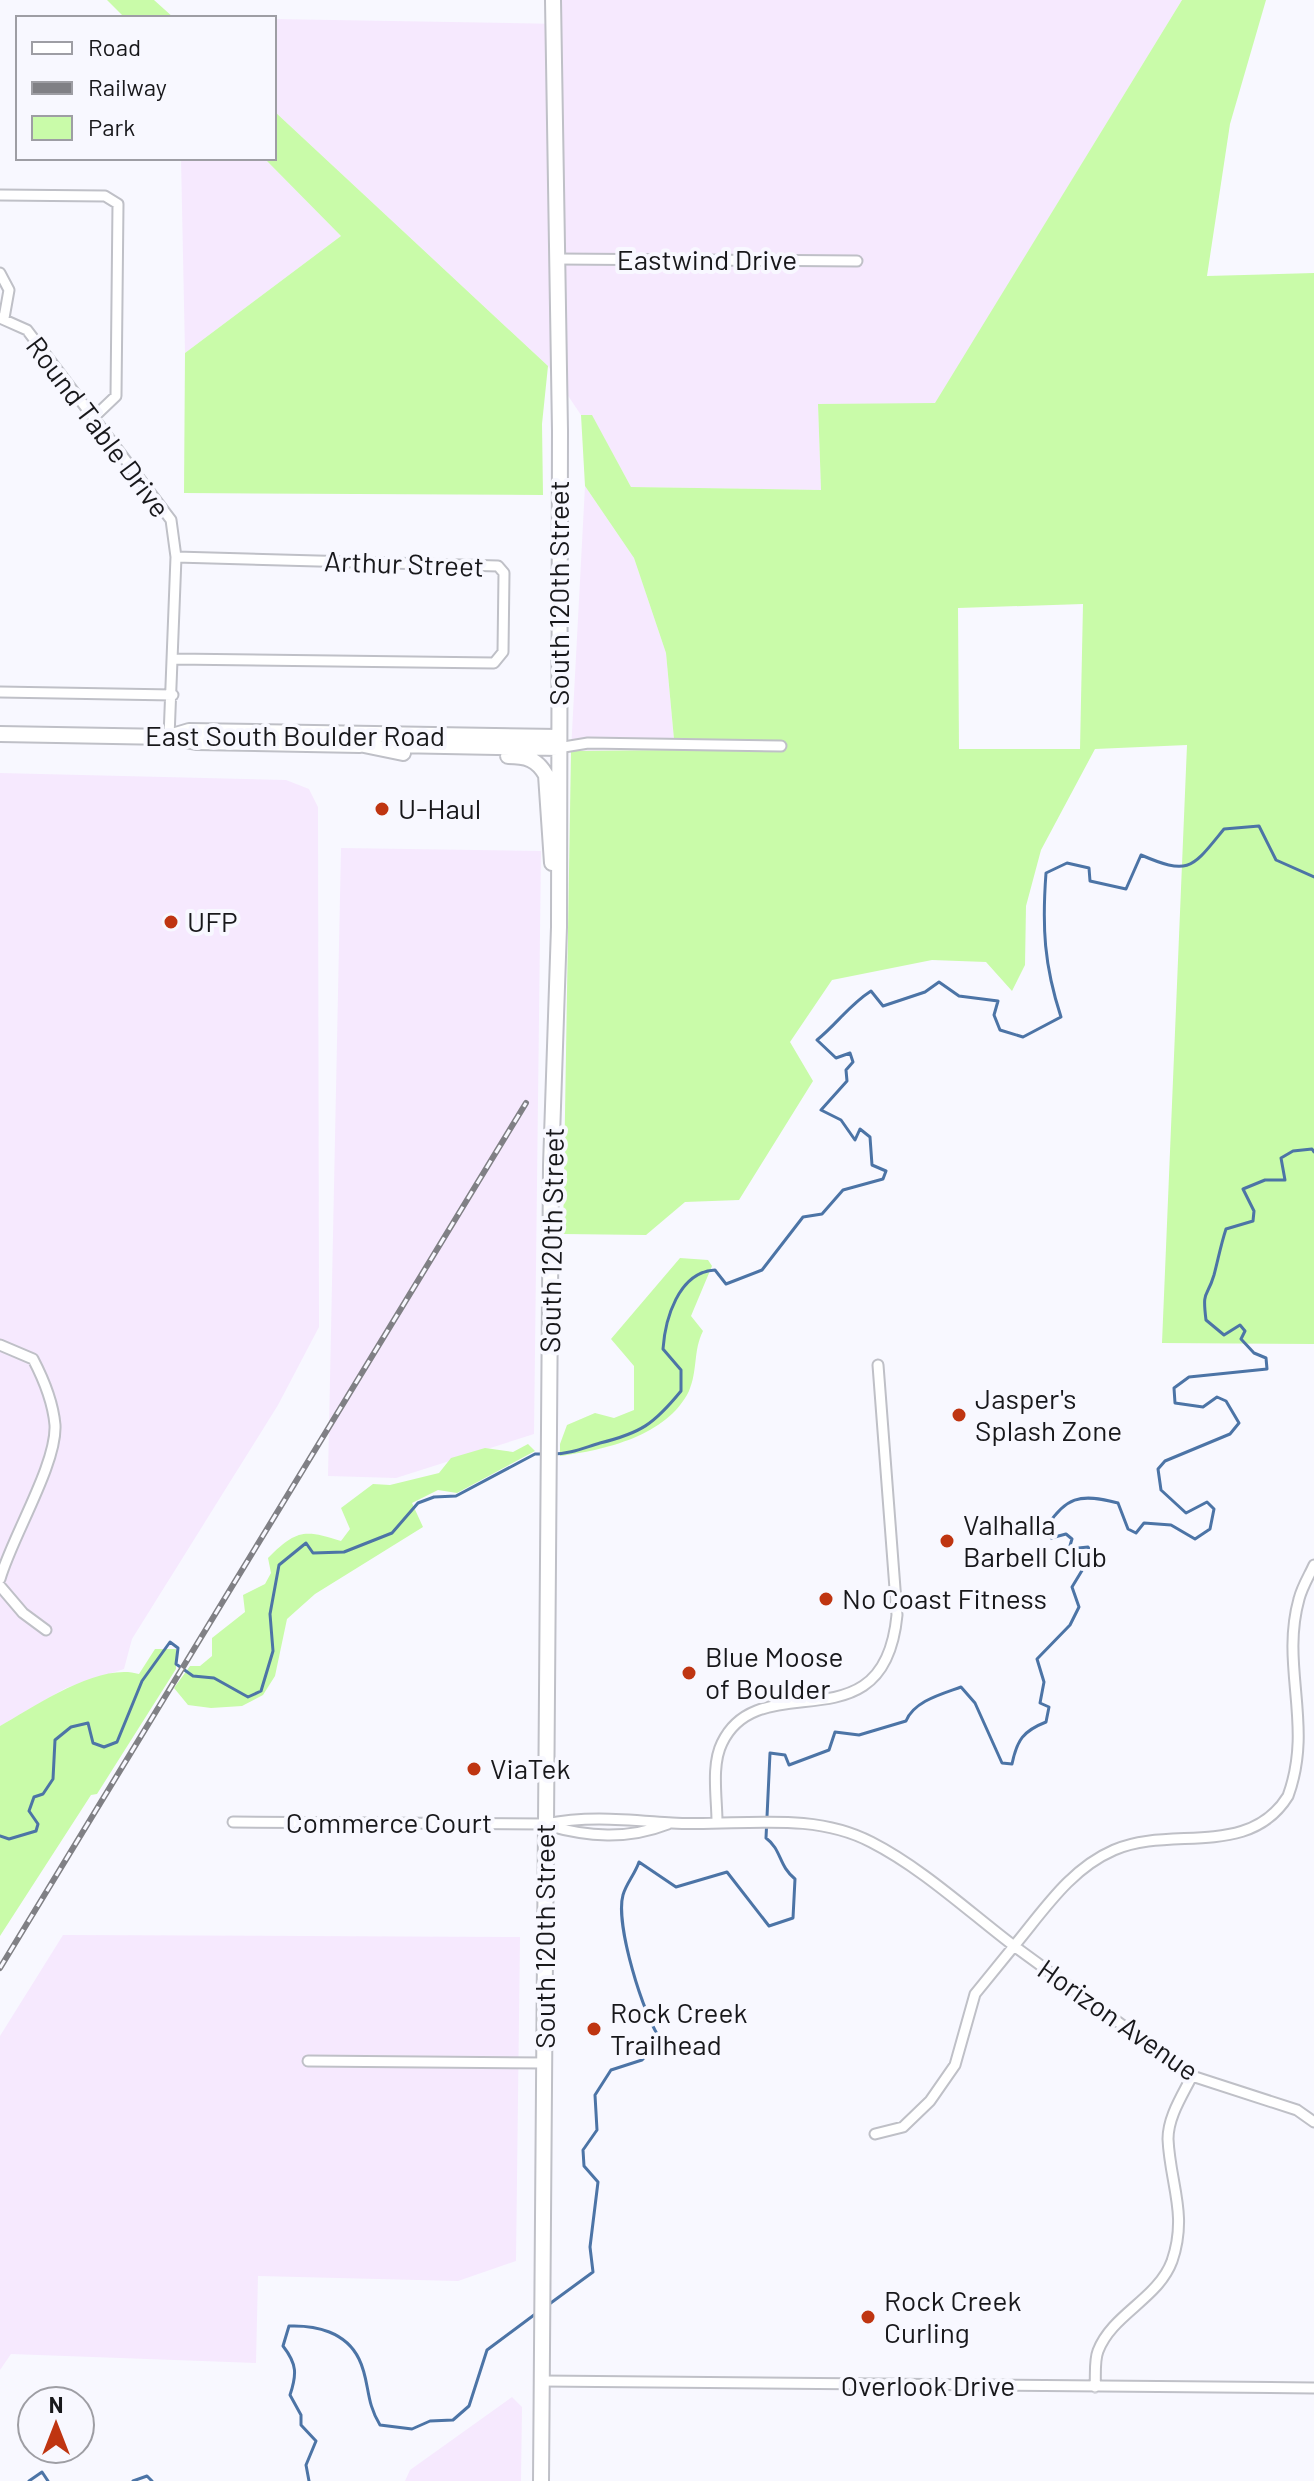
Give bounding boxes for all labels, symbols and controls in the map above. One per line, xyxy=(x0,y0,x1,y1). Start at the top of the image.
legend xyxy=(16,16,276,160)
text: Road xyxy=(88,32,141,61)
text: Railway xyxy=(88,72,167,101)
text: Park xyxy=(88,112,135,141)
street label: Eastwind Drive xyxy=(617,242,797,276)
street label: Round Table Drive xyxy=(20,329,178,524)
street label: South 120th Street xyxy=(541,480,575,706)
street label: Arthur Street xyxy=(323,543,485,583)
street label: East South Boulder Road xyxy=(145,718,445,752)
place label: U-Haul xyxy=(398,791,481,825)
marker: U-Haul xyxy=(373,800,391,818)
place label: UFP xyxy=(187,904,238,938)
marker: UFP xyxy=(162,913,180,931)
street label: South 120th Street xyxy=(532,1127,570,1353)
place label: Jasper's Splash Zone xyxy=(975,1381,1122,1447)
marker: Jasper's Splash Zone xyxy=(950,1406,968,1424)
place label: Valhalla Barbell Club xyxy=(963,1507,1107,1573)
marker: Valhalla Barbell Club xyxy=(938,1532,956,1550)
place label: No Coast Fitness xyxy=(842,1581,1047,1615)
marker: No Coast Fitness xyxy=(817,1590,835,1608)
place label: Blue Moose of Boulder xyxy=(705,1639,843,1705)
marker: Blue Moose of Boulder xyxy=(680,1664,698,1682)
place label: ViaTek xyxy=(490,1751,570,1785)
marker: ViaTek xyxy=(465,1760,483,1778)
street label: Commerce Court xyxy=(286,1805,492,1839)
street label: South 120th Street xyxy=(527,1823,561,2049)
street label: Horizon Avenue xyxy=(1032,1951,1205,2087)
place label: Rock Creek Trailhead xyxy=(610,1995,747,2061)
marker: Rock Creek Trailhead xyxy=(585,2020,603,2038)
place label: Rock Creek Curling xyxy=(884,2283,1021,2349)
marker: Rock Creek Curling xyxy=(859,2308,877,2326)
street label: Overlook Drive xyxy=(841,2368,1015,2402)
north arrow xyxy=(16,2385,96,2465)
text: N xyxy=(49,2391,63,2417)

